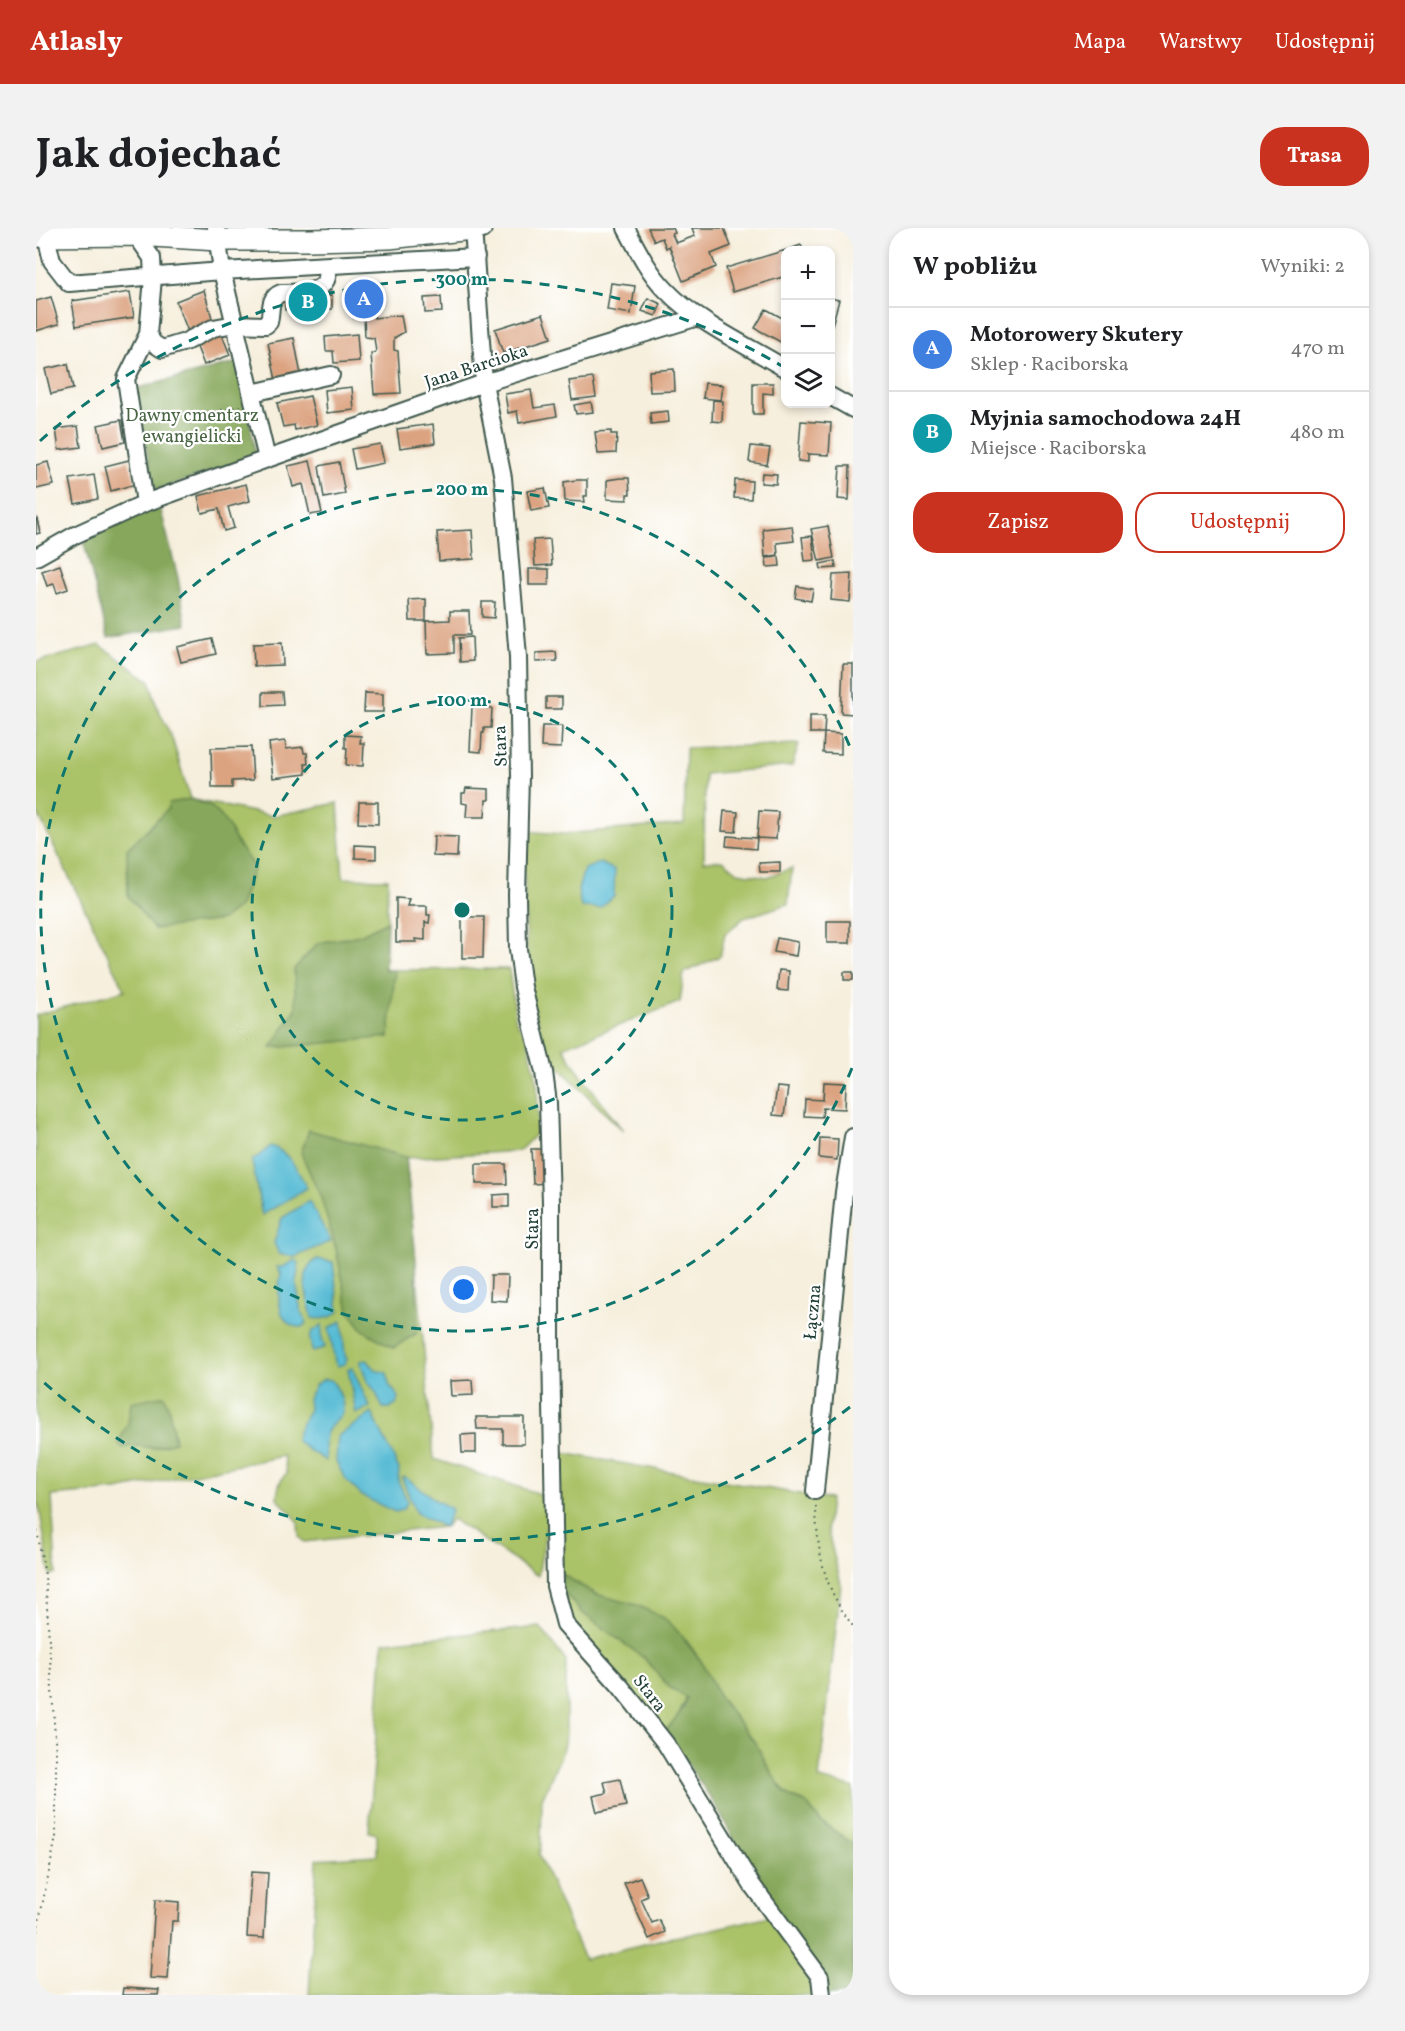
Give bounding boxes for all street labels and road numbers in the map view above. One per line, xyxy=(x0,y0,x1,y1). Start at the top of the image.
street label: Jana Barcioka xyxy=(421,339,531,396)
street label: Stara xyxy=(488,725,515,767)
street label: Stara xyxy=(521,1208,546,1250)
street label: Łączna xyxy=(799,1283,828,1341)
street label: Stara xyxy=(626,1670,672,1718)

